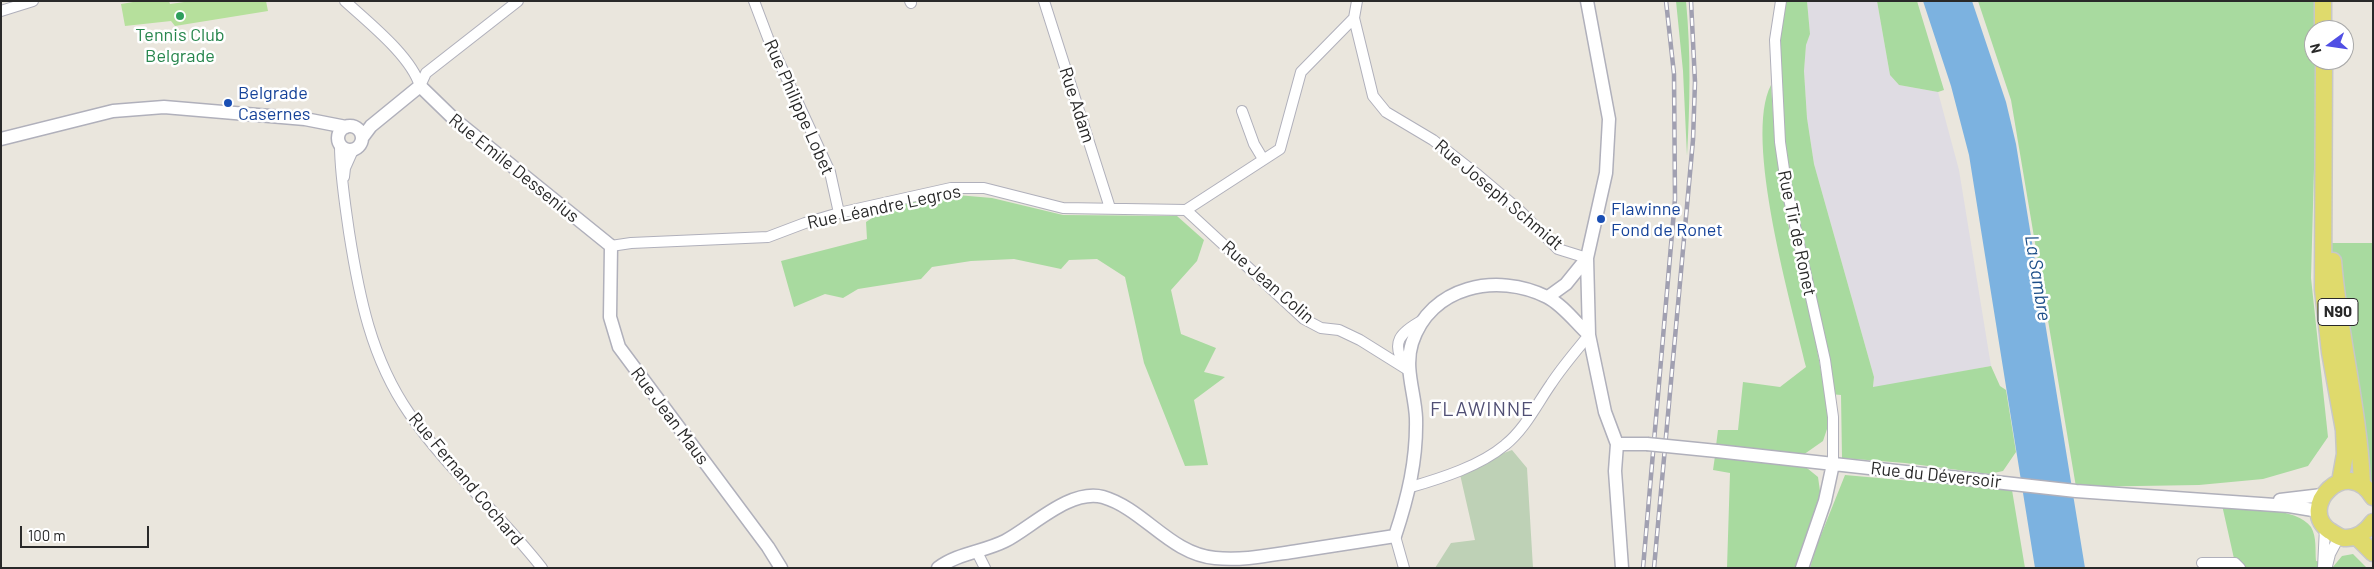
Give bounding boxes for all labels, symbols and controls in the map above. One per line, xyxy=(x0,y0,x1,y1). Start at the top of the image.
marker: Tennis Club Belgrade xyxy=(174,10,186,22)
north arrow xyxy=(2304,20,2354,70)
place label: Tennis Club Belgrade xyxy=(135,24,225,66)
street label: Rue Philippe Lobet xyxy=(759,36,839,178)
text: N xyxy=(2306,42,2324,55)
street label: Rue Adam xyxy=(1055,64,1099,146)
place label: Belgrade Casernes xyxy=(238,82,310,125)
marker: Belgrade Casernes xyxy=(222,97,234,109)
street label: Rue Emile Dessenius xyxy=(445,109,583,227)
street label: Rue Joseph Schmidt xyxy=(1430,135,1568,255)
street label: Rue Tir de Ronet xyxy=(1773,168,1821,298)
street label: Rue Léandre Legros xyxy=(805,180,963,234)
place label: Flawinne Fond de Ronet xyxy=(1611,198,1723,240)
marker: Flawinne Fond de Ronet xyxy=(1595,213,1607,225)
water label: La Sambre xyxy=(2020,233,2056,323)
street label: Rue Jean Colin xyxy=(1217,236,1319,328)
road number: N90 xyxy=(2318,298,2358,326)
street label: Rue Jean Maus xyxy=(626,363,714,469)
district label: FLAWINNE xyxy=(1429,397,1535,421)
street label: Rue Fernand Cochard xyxy=(404,408,528,550)
street label: Rue du Déversoir xyxy=(1870,457,2002,493)
scale bar xyxy=(22,516,151,548)
text: 100 m xyxy=(28,526,66,544)

